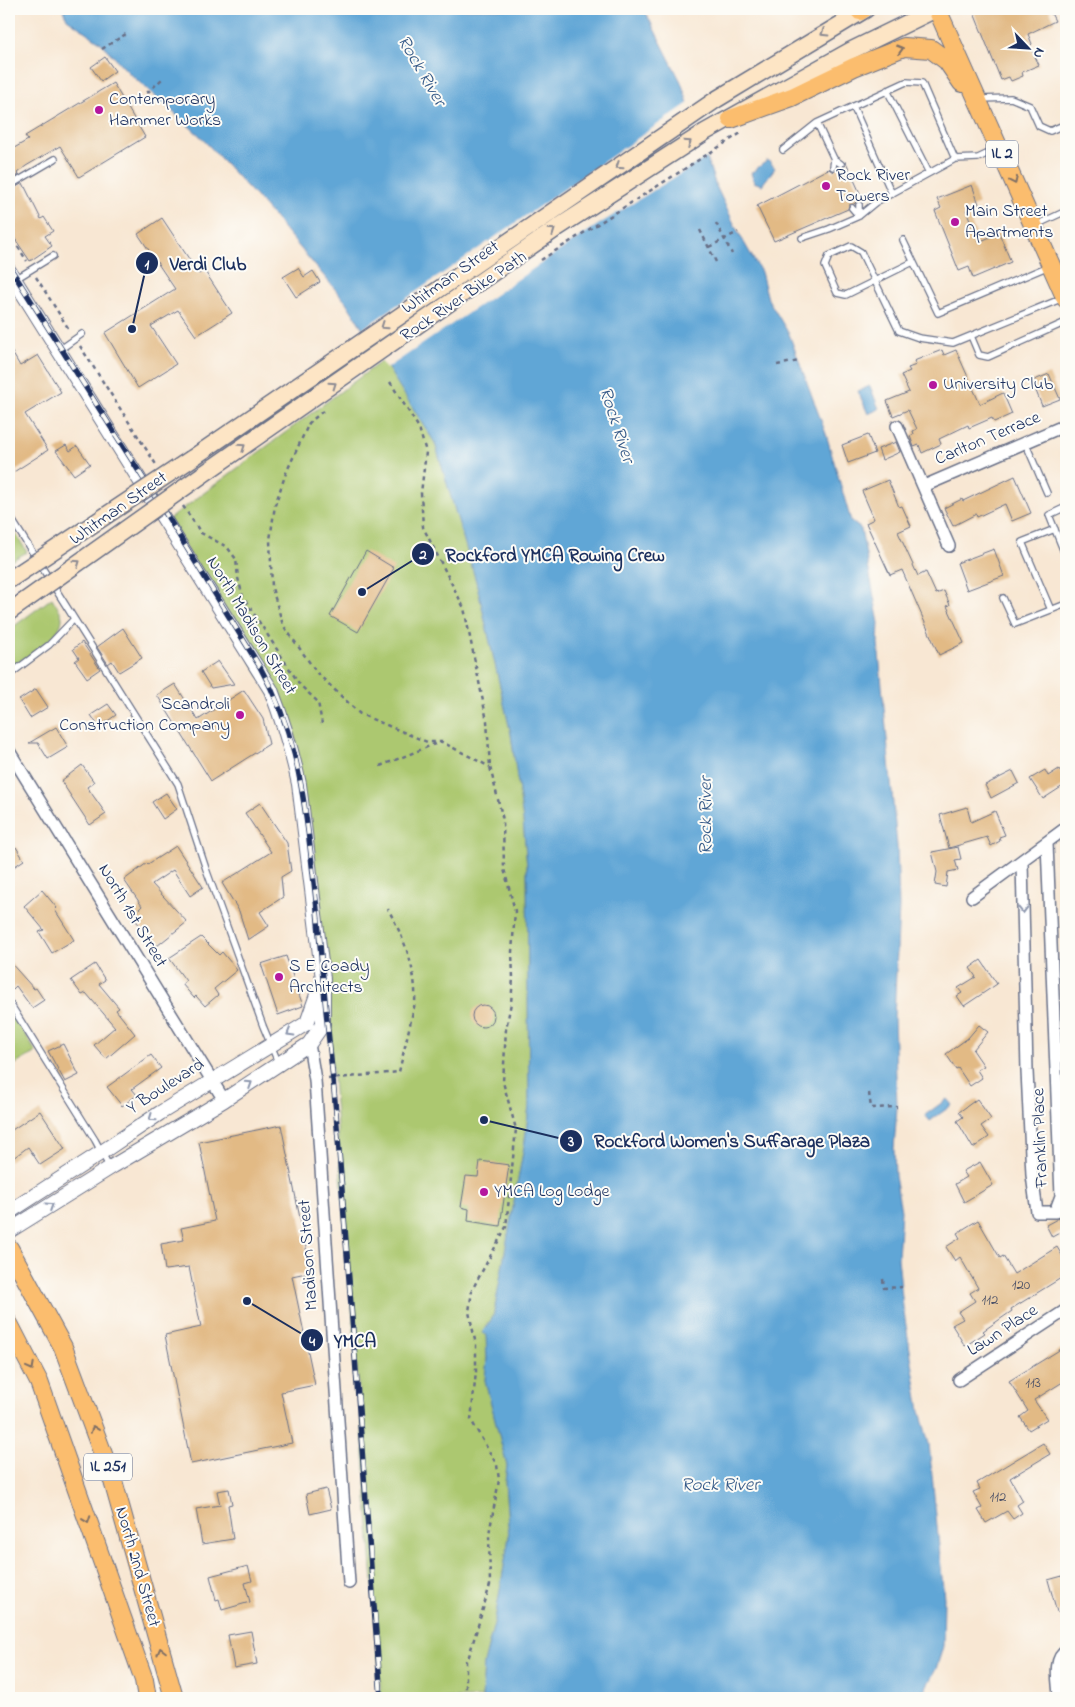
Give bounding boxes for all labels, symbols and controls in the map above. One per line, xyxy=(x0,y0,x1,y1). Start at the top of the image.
north arrow xyxy=(1002,22,1052,72)
one-way arrow xyxy=(820,27,829,37)
water label: Rock River xyxy=(390,30,453,113)
text: N xyxy=(1027,44,1050,62)
one-way arrow xyxy=(895,45,903,55)
place label: Contemporary Hammer Works xyxy=(109,87,221,134)
marker: Contemporary Hammer Works xyxy=(93,104,105,116)
one-way arrow xyxy=(683,140,692,149)
road number: IL 2 xyxy=(986,140,1018,168)
one-way arrow xyxy=(615,160,625,169)
place label: Rock River Towers xyxy=(836,163,910,210)
one-way arrow xyxy=(1008,176,1019,185)
marker: Rock River Towers xyxy=(820,180,832,192)
place label: Main Street Apartments xyxy=(965,199,1053,246)
marker: Main Street Apartments xyxy=(949,216,961,228)
one-way arrow xyxy=(546,228,556,237)
street label: Whitman Street xyxy=(397,235,505,321)
street label: Rock River Bike Path xyxy=(395,245,533,349)
callout: Verdi Club xyxy=(135,246,256,280)
text: Verdi Club xyxy=(169,252,247,279)
text: 1 xyxy=(145,254,150,276)
one-way arrow xyxy=(380,320,389,330)
place label: University Club xyxy=(943,372,1054,398)
marker: University Club xyxy=(927,379,939,391)
one-way arrow xyxy=(327,382,337,391)
water label: Rock River xyxy=(591,384,642,468)
street label: Carlton Terrace xyxy=(931,405,1046,473)
one-way arrow xyxy=(237,444,246,454)
street label: Whitman Street xyxy=(65,466,173,552)
callout: Rockford YMCA Rowing Crew xyxy=(411,537,675,571)
text: Rockford YMCA Rowing Crew xyxy=(445,543,665,572)
text: 2 xyxy=(418,544,427,566)
street label: North Madison Street xyxy=(199,552,303,700)
one-way arrow xyxy=(71,560,81,569)
place label: Scandroli Construction Company xyxy=(59,692,230,739)
marker: Scandroli Construction Company xyxy=(234,709,246,721)
water label: Rock River xyxy=(693,775,720,855)
street label: North 1st Street xyxy=(91,859,173,973)
one-way arrow xyxy=(1018,907,1028,915)
place label: S E Coady Architects xyxy=(289,954,370,1001)
marker: S E Coady Architects xyxy=(273,971,285,983)
one-way arrow xyxy=(287,1026,296,1036)
street label: Y Boulevard xyxy=(122,1052,210,1122)
one-way arrow xyxy=(243,1081,252,1091)
street label: Franklin Place xyxy=(1026,1087,1056,1189)
one-way arrow xyxy=(148,1112,158,1121)
callout: Rockford Women's Suffarage Plaza xyxy=(559,1124,880,1158)
text: Rockford Women's Suffarage Plaza xyxy=(594,1129,870,1158)
text: 3 xyxy=(567,1131,574,1153)
place label: YMCA Log Lodge xyxy=(494,1179,611,1206)
marker: YMCA Log Lodge xyxy=(478,1186,490,1198)
street label: Madison Street xyxy=(292,1199,326,1311)
one-way arrow xyxy=(45,1202,54,1212)
house number: 120 xyxy=(1012,1274,1031,1296)
house number: 112 xyxy=(982,1289,999,1311)
street label: Lawn Place xyxy=(962,1298,1044,1364)
callout: YMCA xyxy=(299,1323,387,1357)
text: YMCA xyxy=(333,1329,376,1356)
text: 4 xyxy=(308,1331,316,1353)
one-way arrow xyxy=(25,1362,35,1371)
house number: 113 xyxy=(1025,1372,1041,1394)
one-way arrow xyxy=(89,1425,100,1434)
road number: IL 251 xyxy=(84,1454,132,1480)
water label: Rock River xyxy=(681,1472,761,1499)
house number: 112 xyxy=(990,1486,1007,1508)
street label: North 2nd Street xyxy=(107,1504,167,1630)
one-way arrow xyxy=(81,1515,91,1524)
one-way arrow xyxy=(156,1647,167,1656)

